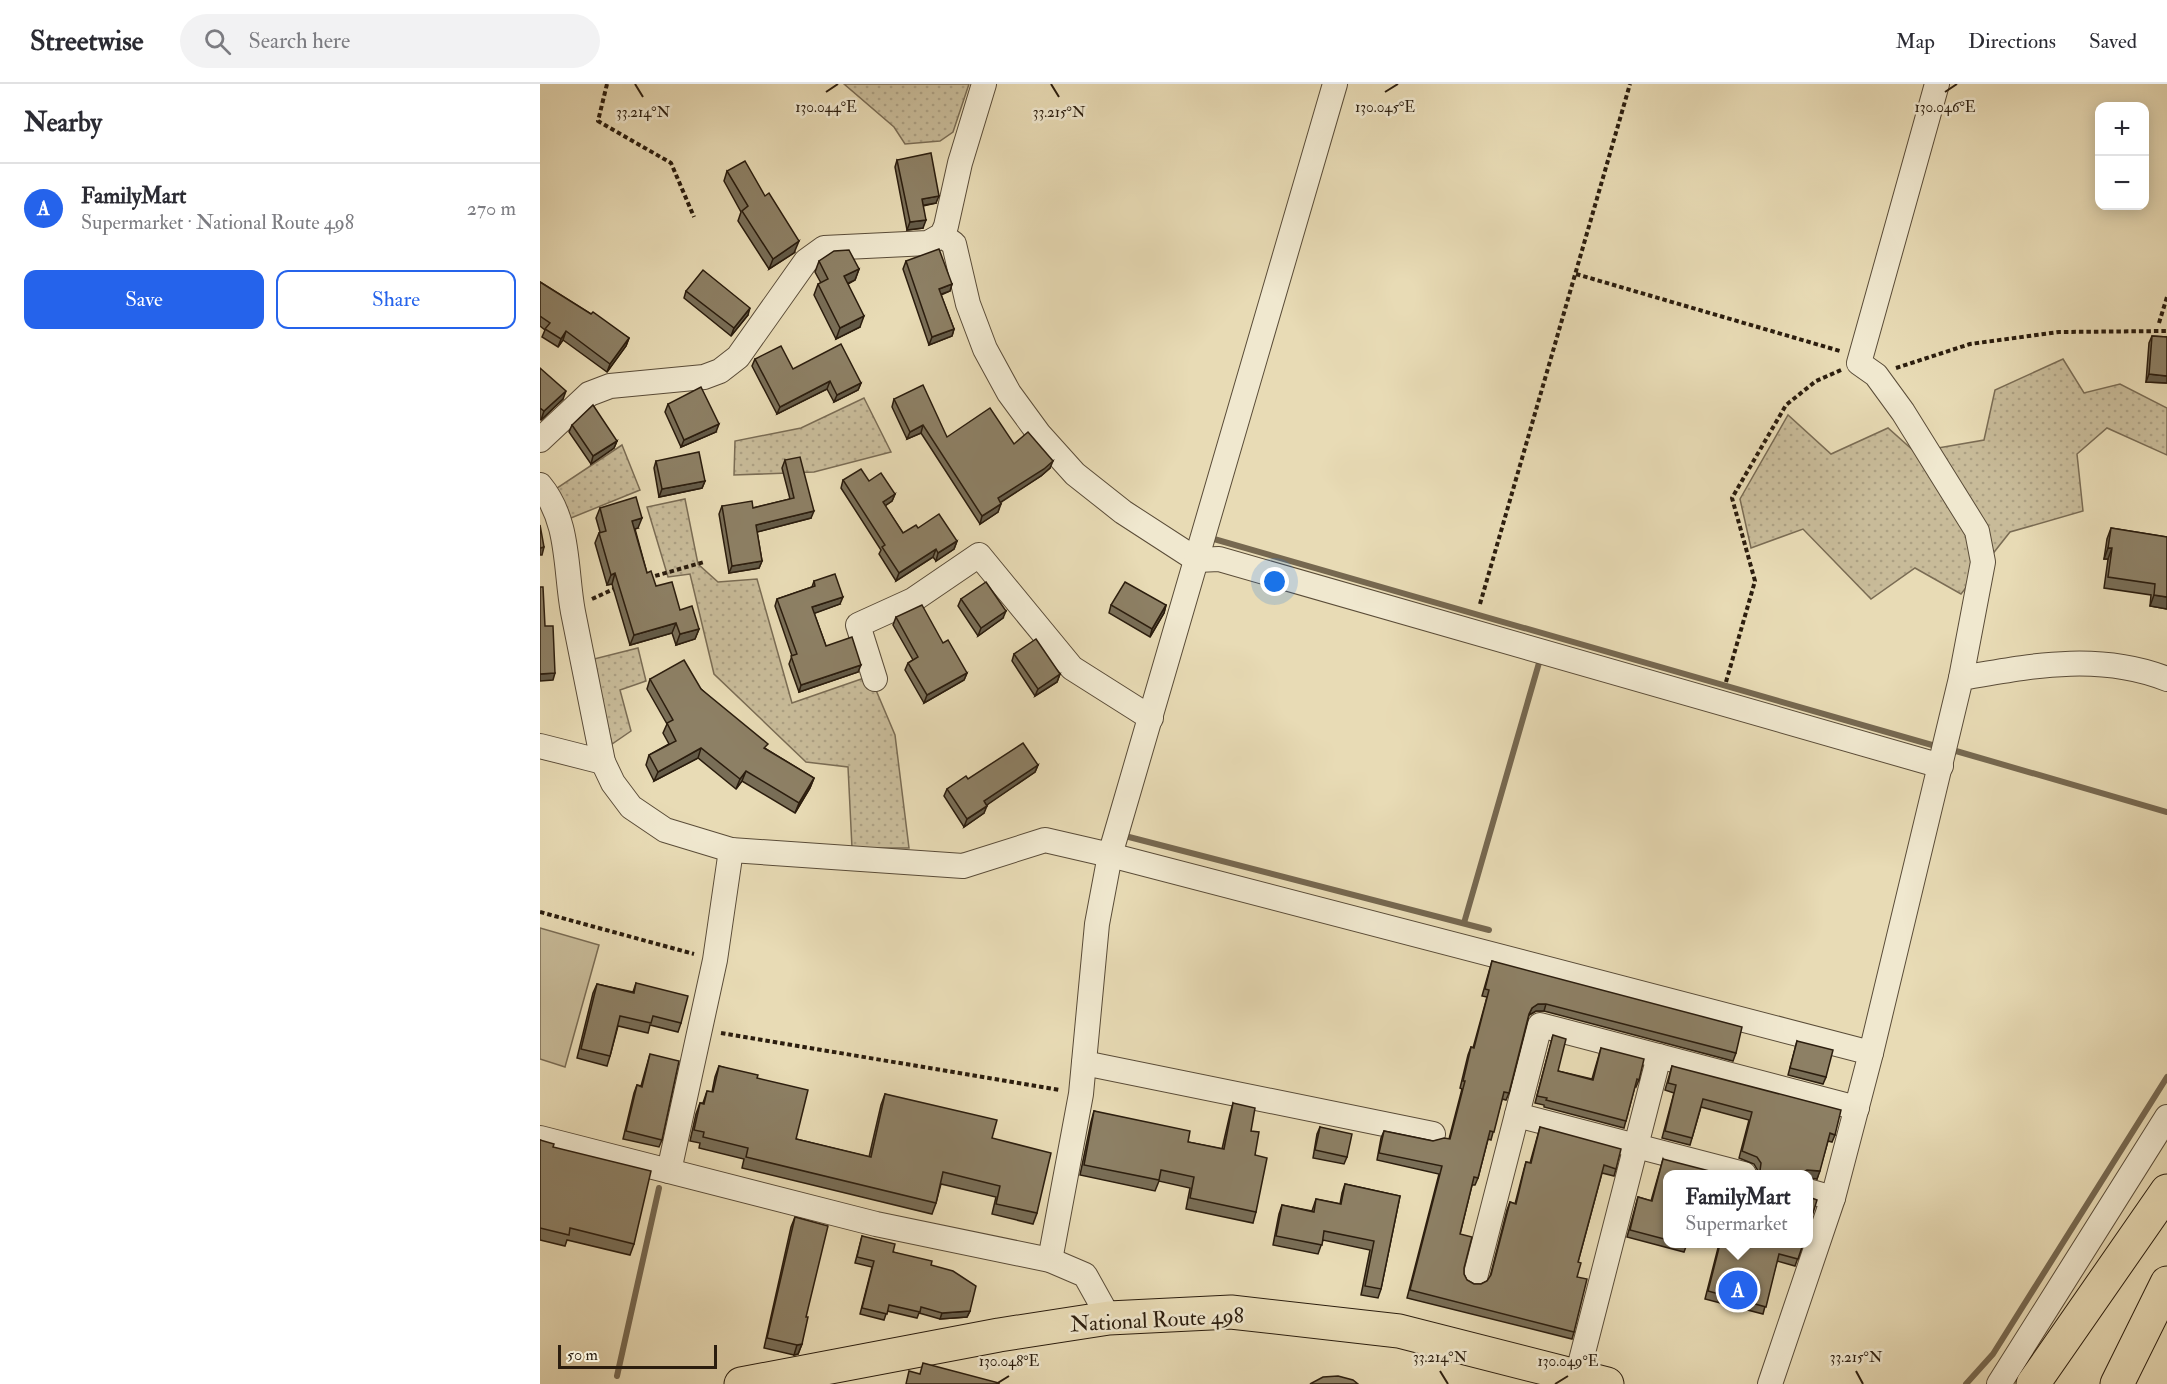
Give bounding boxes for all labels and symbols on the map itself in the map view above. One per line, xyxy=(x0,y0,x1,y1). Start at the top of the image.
text: 130.044°E xyxy=(795,98,857,117)
text: 130.045°E xyxy=(1355,98,1415,117)
text: 130.046°E xyxy=(1914,98,1976,117)
text: 33.214°N xyxy=(616,103,671,122)
text: 33.215°N xyxy=(1033,103,1086,122)
your location xyxy=(1260,567,1289,596)
pin: A xyxy=(1718,1268,1758,1312)
street label: National Route 498 xyxy=(1069,1301,1245,1339)
scale bar xyxy=(558,1342,717,1370)
text: 33.214°N xyxy=(1413,1348,1468,1367)
text: 33.215°N xyxy=(1830,1348,1883,1367)
text: 130.048°E xyxy=(979,1352,1039,1371)
text: 130.049°E xyxy=(1537,1352,1599,1371)

